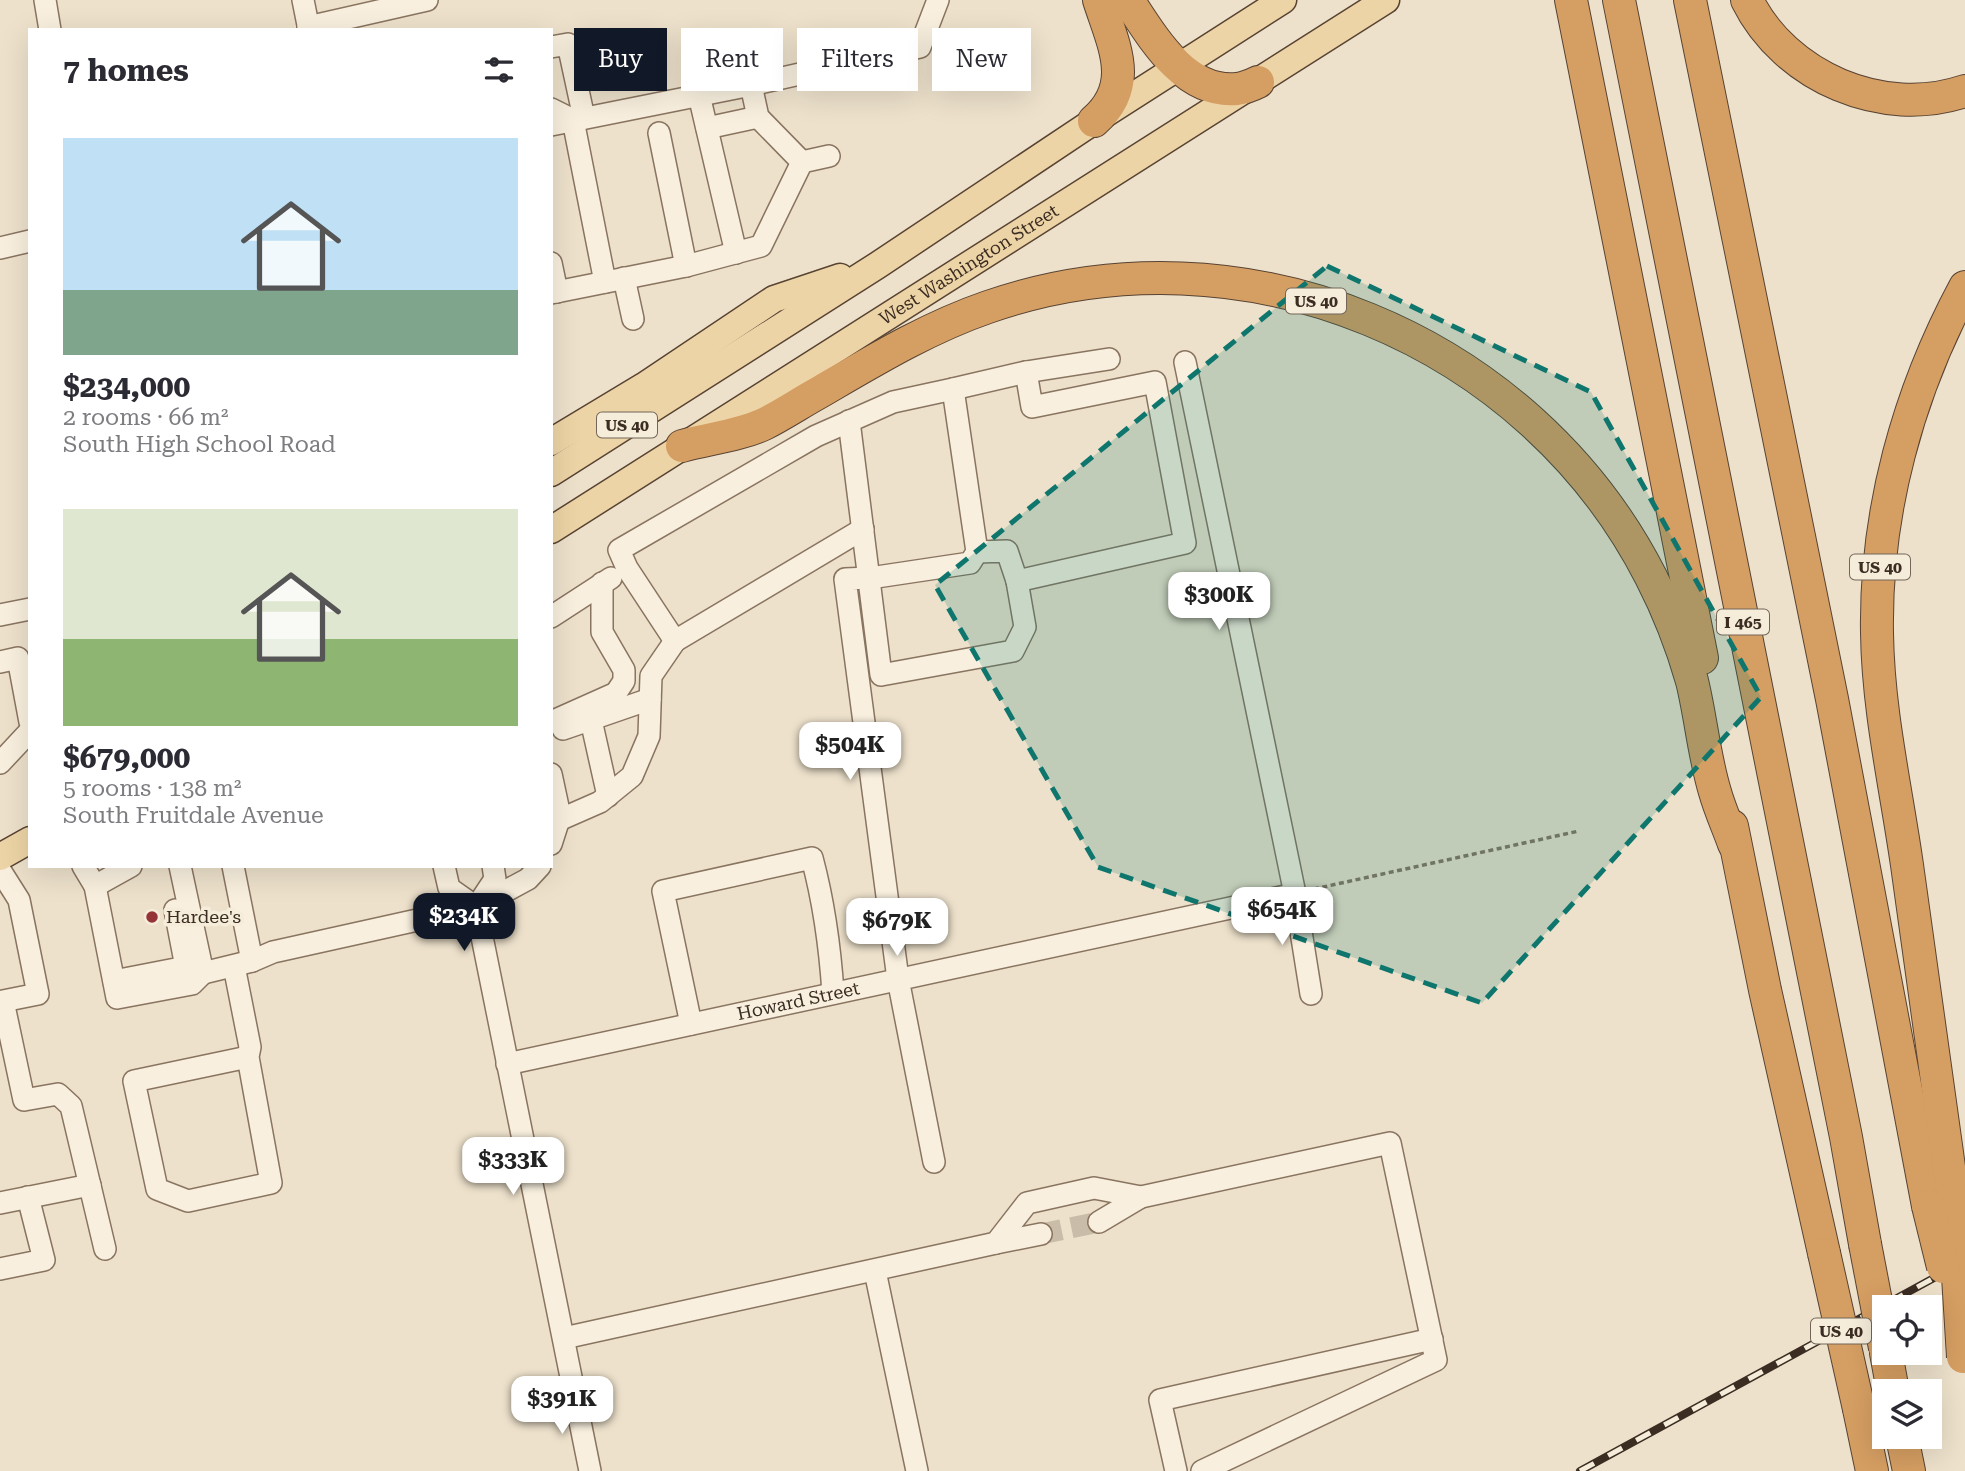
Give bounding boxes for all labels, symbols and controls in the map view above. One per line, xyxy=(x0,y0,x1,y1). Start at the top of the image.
chip: Buy xyxy=(574,28,667,91)
chip: Rent xyxy=(681,28,783,91)
chip: Filters xyxy=(797,28,918,91)
chip: New xyxy=(932,28,1031,91)
icon: filters xyxy=(480,51,518,89)
text: 7 homes xyxy=(63,53,189,88)
icon: home xyxy=(228,183,354,309)
street label: West Washington Street xyxy=(875,200,1062,329)
road number: US 40 xyxy=(1286,288,1346,314)
text: $234,000 xyxy=(63,369,190,404)
text: 2 rooms · 66 m² xyxy=(63,404,229,431)
road number: US 40 xyxy=(597,412,657,438)
text: South High School Road xyxy=(63,431,336,458)
icon: home xyxy=(228,554,354,680)
road number: US 40 xyxy=(1850,554,1910,580)
pin: $300K xyxy=(1170,572,1268,632)
text: $300K xyxy=(1184,581,1254,608)
road number: I 465 xyxy=(1717,610,1769,635)
pin: $504K xyxy=(801,722,899,782)
text: $504K xyxy=(815,731,885,758)
text: $679,000 xyxy=(63,740,190,775)
text: 5 rooms · 138 m² xyxy=(63,775,241,802)
text: South Fruitdale Avenue xyxy=(63,802,324,829)
pin: $654K xyxy=(1233,888,1331,947)
pin: $234K xyxy=(415,894,513,953)
text: $654K xyxy=(1247,896,1317,923)
pin: $679K xyxy=(848,898,946,958)
text: $234K xyxy=(429,902,499,929)
place label: Hardee's xyxy=(166,906,241,927)
text: $679K xyxy=(862,907,932,934)
marker: Hardee's xyxy=(144,909,160,925)
street label: Howard Street xyxy=(735,977,862,1024)
pin: $333K xyxy=(464,1138,562,1197)
text: $333K xyxy=(478,1146,548,1173)
map controls xyxy=(1872,1295,1942,1449)
button: locate xyxy=(1872,1295,1942,1365)
road number: US 40 xyxy=(1811,1318,1871,1344)
pin: $391K xyxy=(513,1376,611,1436)
button: layers xyxy=(1872,1379,1942,1449)
text: $391K xyxy=(527,1385,597,1412)

